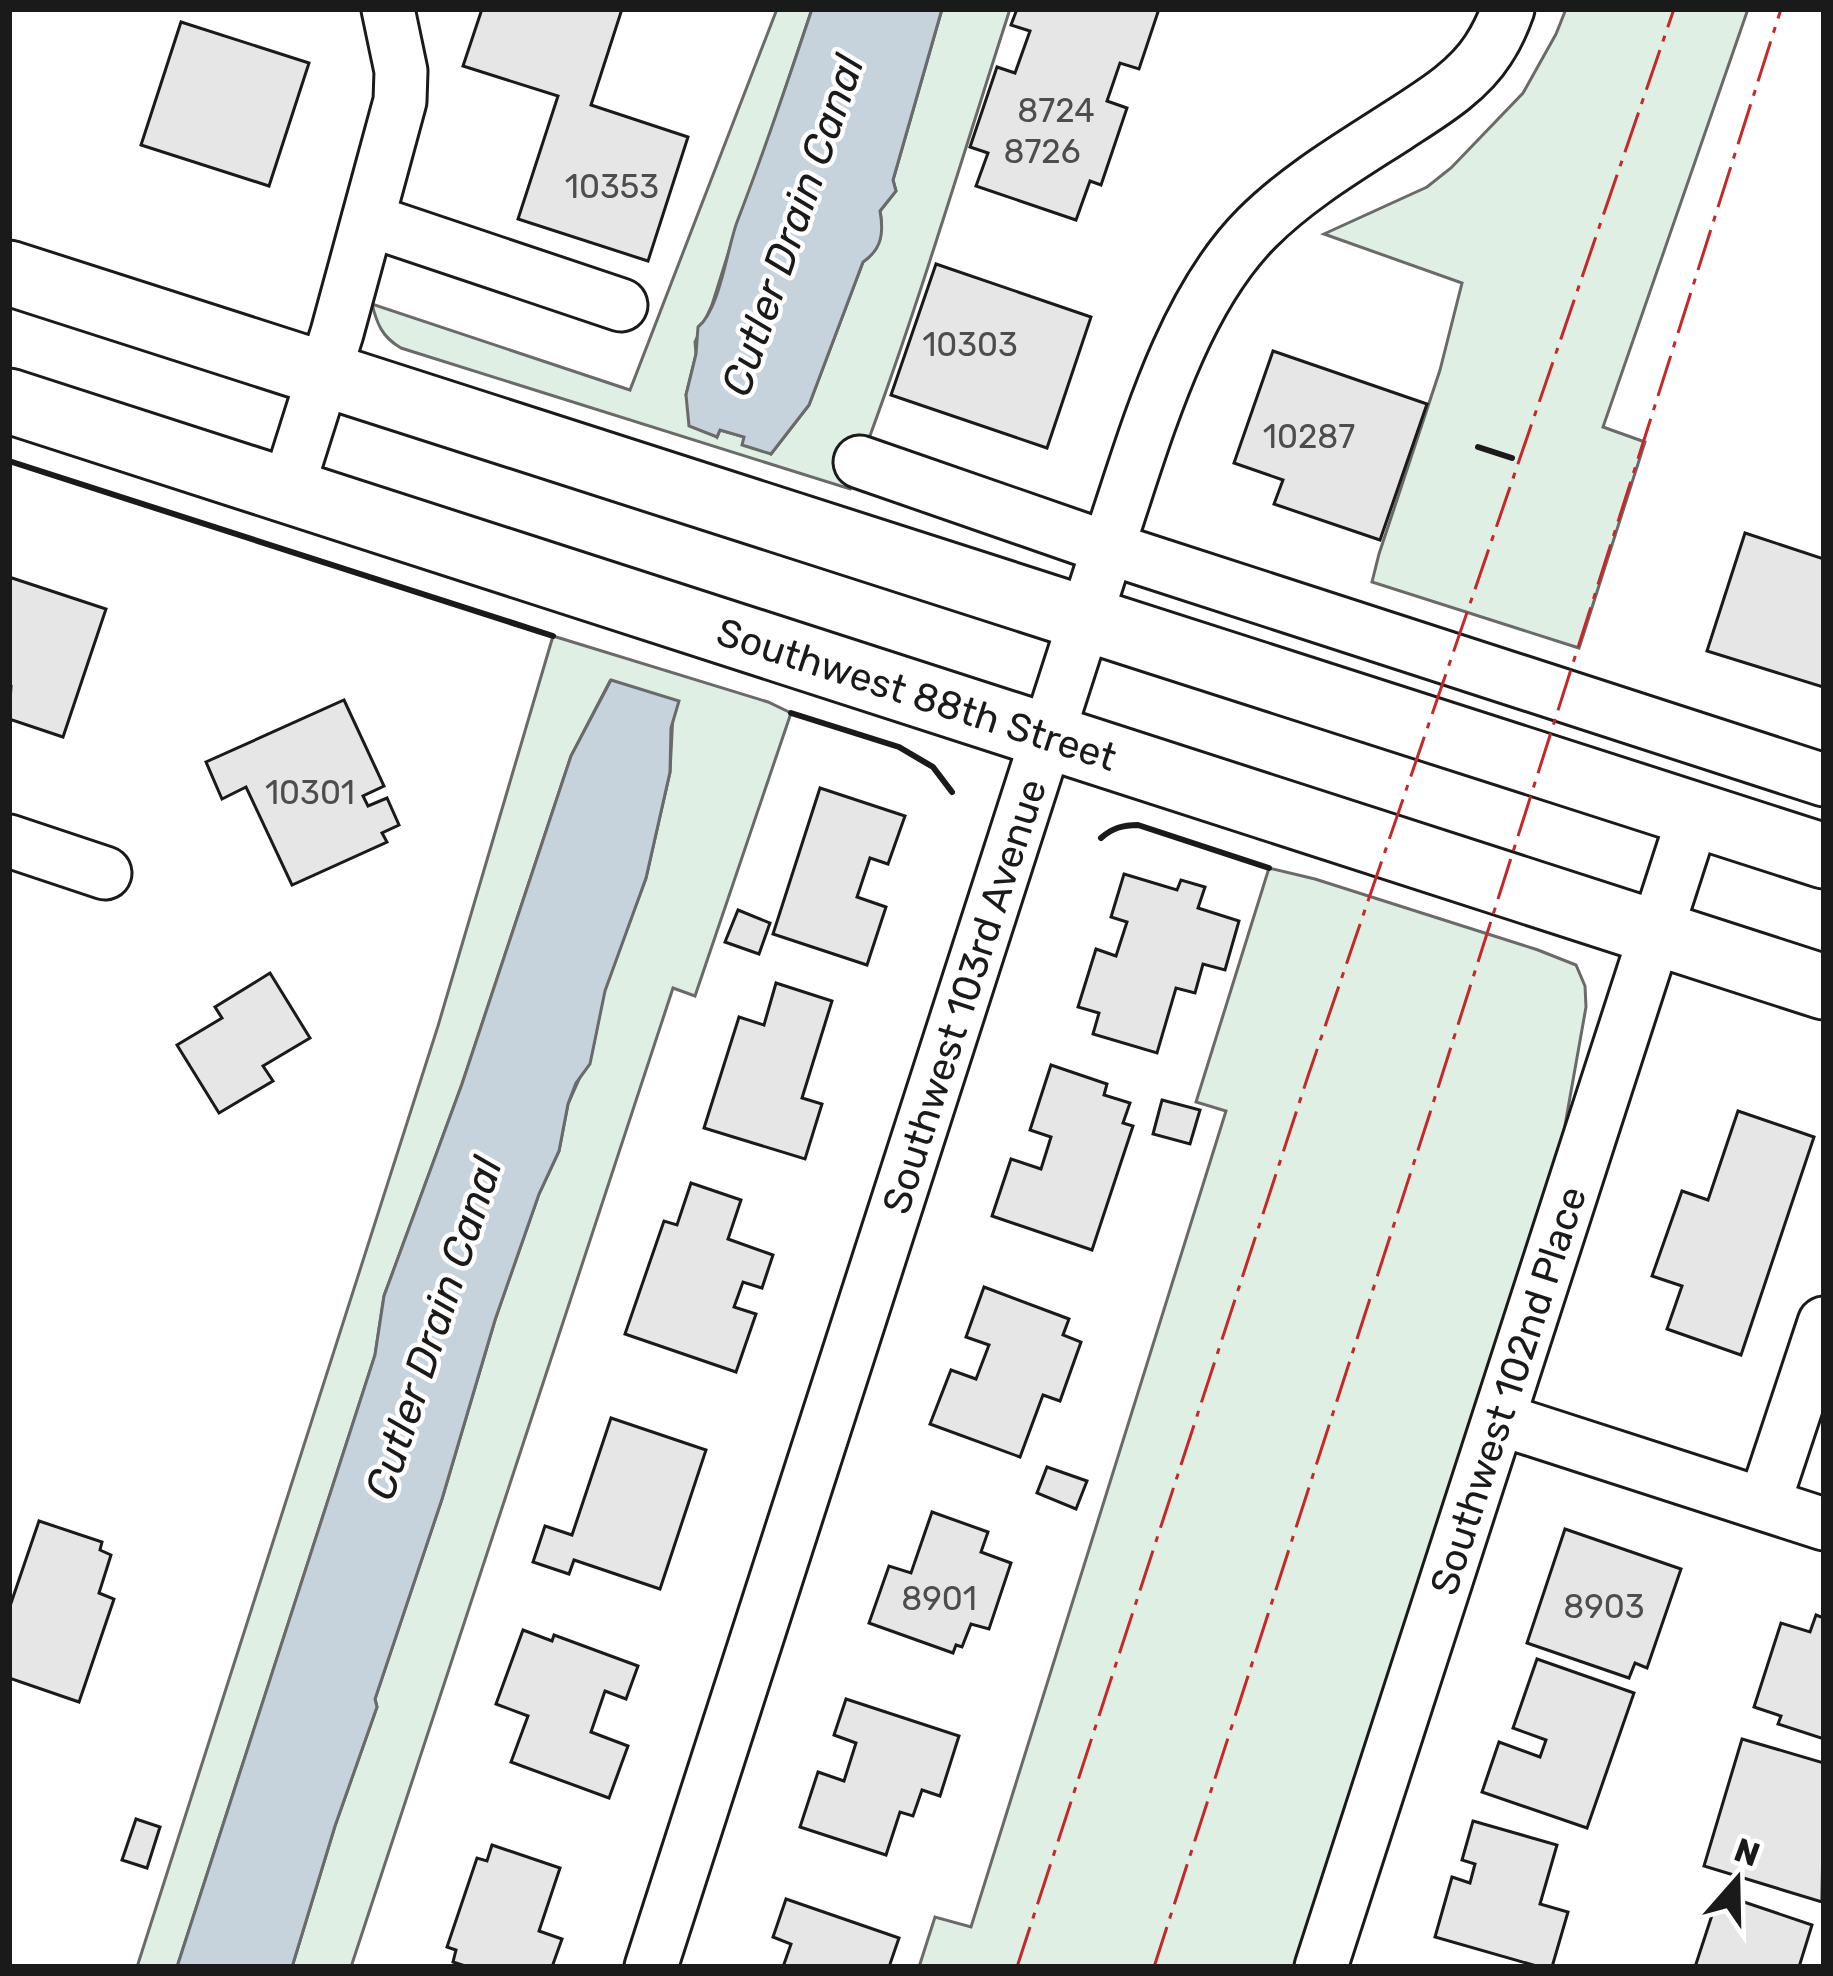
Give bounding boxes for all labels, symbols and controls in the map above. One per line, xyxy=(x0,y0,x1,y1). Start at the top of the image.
water label: Cutler Drain Canal xyxy=(711,48,875,402)
house number: 8724 xyxy=(1017,91,1095,130)
house number: 8726 xyxy=(1003,132,1081,171)
house number: 10353 xyxy=(565,167,659,206)
house number: 10303 xyxy=(922,325,1018,364)
house number: 10287 xyxy=(1263,417,1355,456)
street label: Southwest 88th Street xyxy=(711,609,1122,781)
house number: 10301 xyxy=(265,773,355,812)
street label: Southwest 103rd Avenue xyxy=(873,773,1056,1219)
water label: Cutler Drain Canal xyxy=(355,1150,513,1506)
street label: Southwest 102nd Place xyxy=(1421,1181,1596,1601)
house number: 8901 xyxy=(901,1579,977,1618)
house number: 8903 xyxy=(1563,1587,1645,1626)
north arrow xyxy=(1677,1820,1797,1940)
text: N xyxy=(1729,1830,1765,1875)

